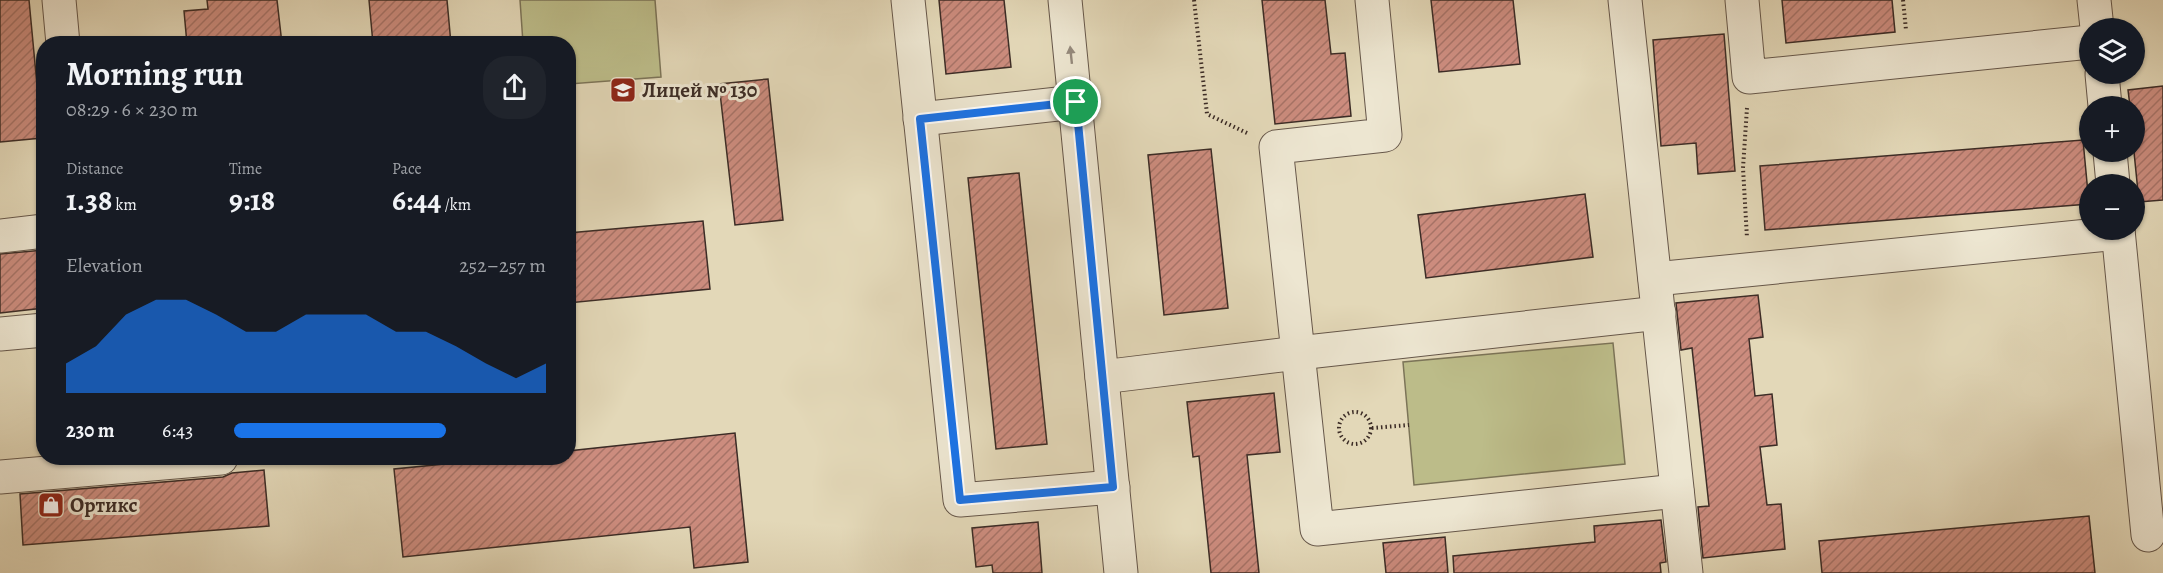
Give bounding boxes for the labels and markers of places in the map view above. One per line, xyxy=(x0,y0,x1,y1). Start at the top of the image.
school or university icon: Лицей № 130 xyxy=(608,75,638,105)
place label: Лицей № 130 xyxy=(642,76,758,104)
pin xyxy=(1050,76,1101,127)
shop icon: Ортикс xyxy=(36,490,66,520)
place label: Ортикс xyxy=(70,491,137,519)

